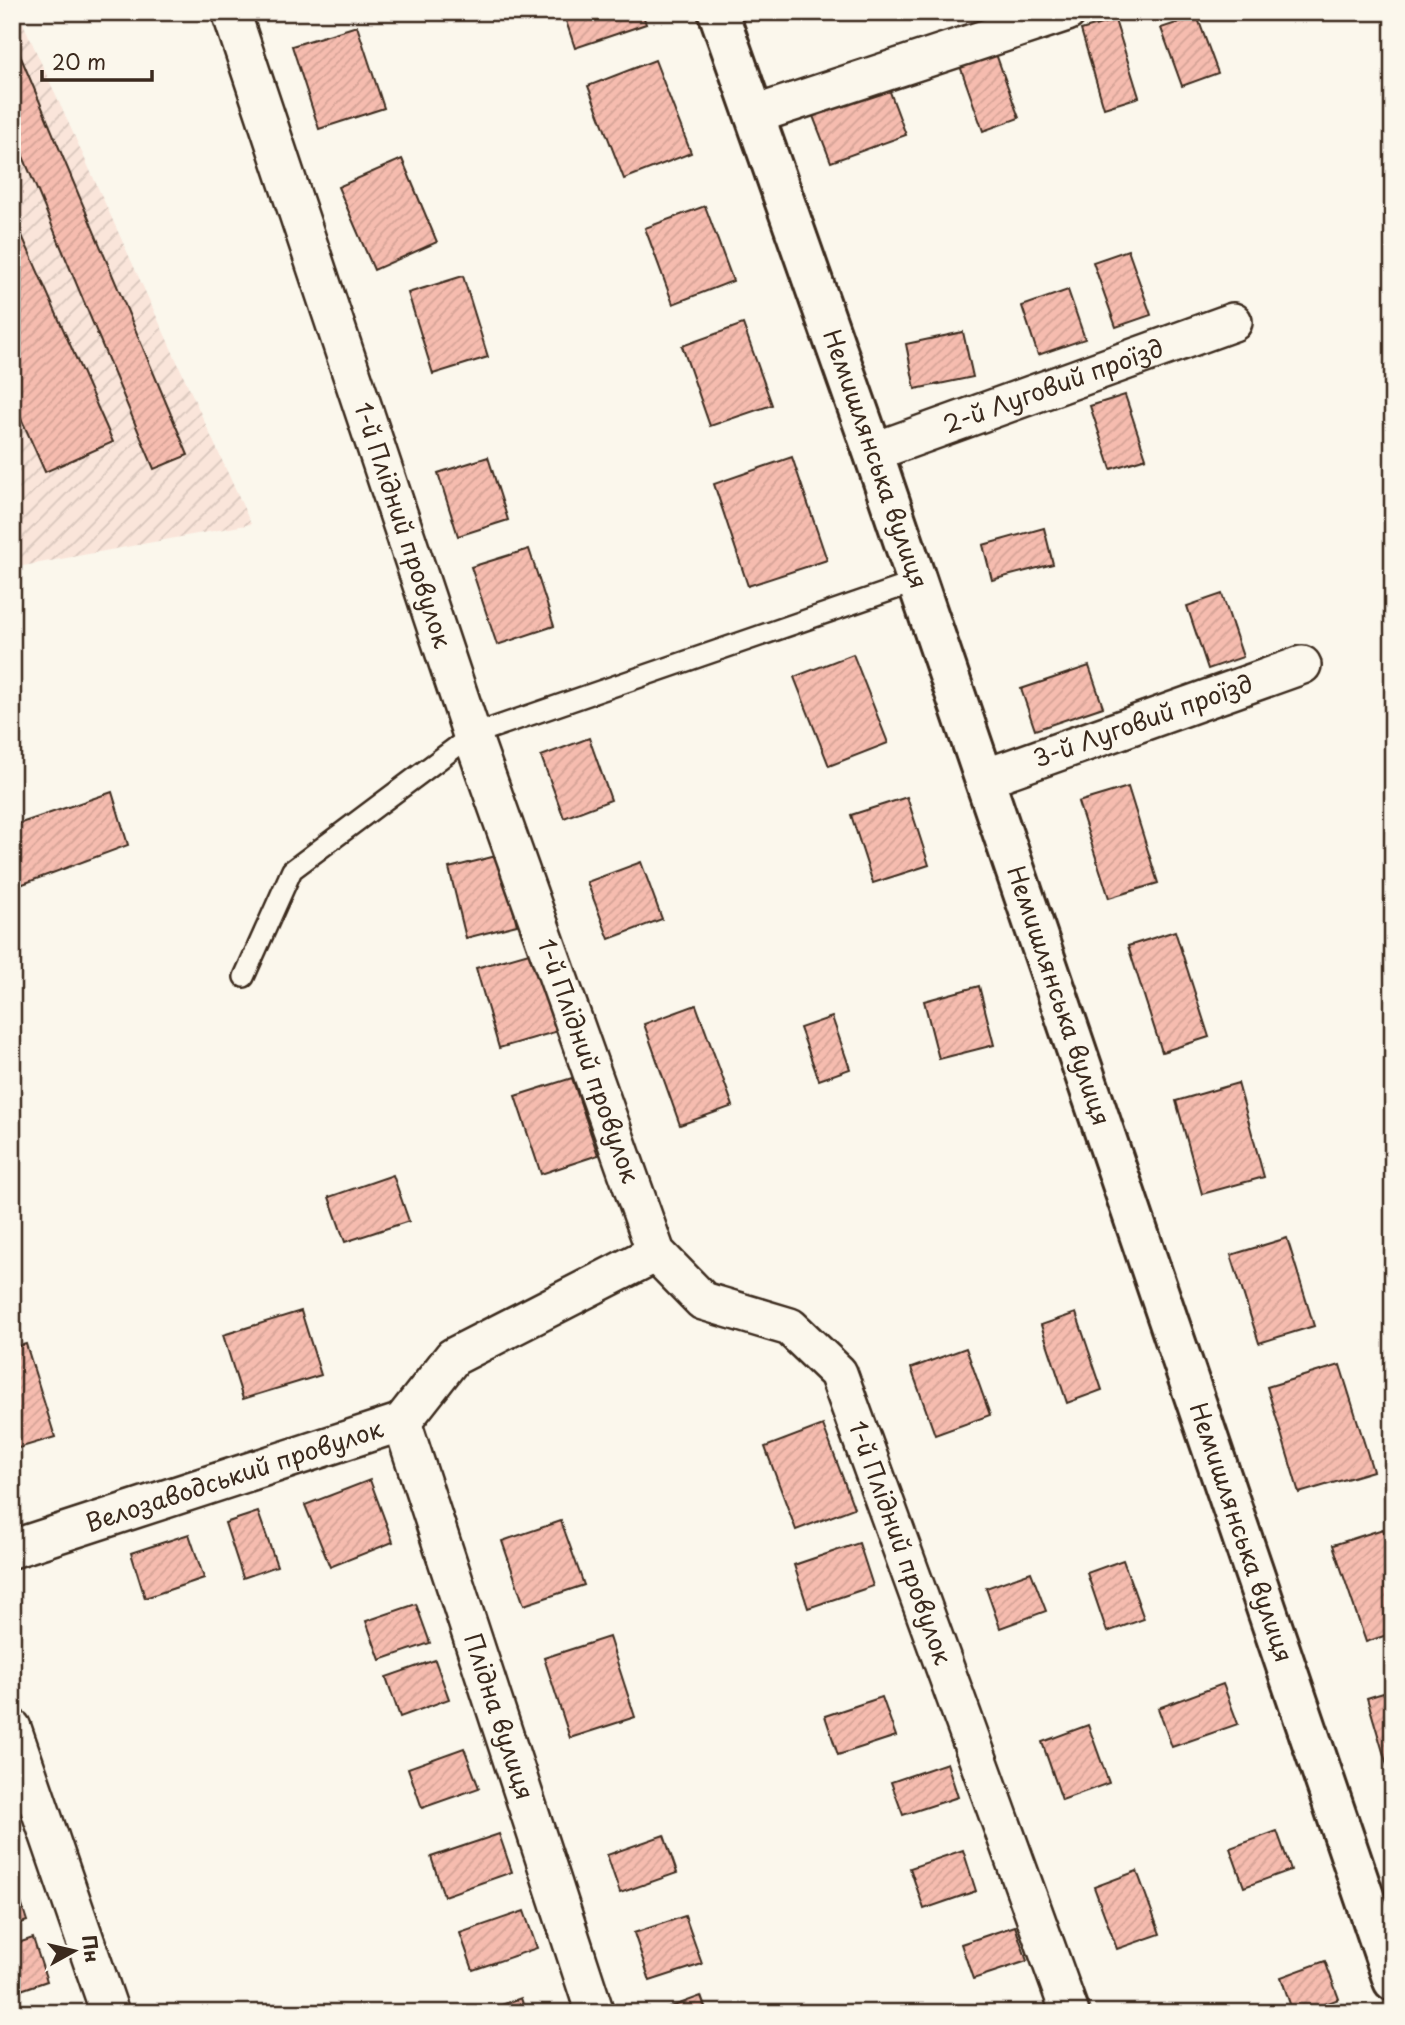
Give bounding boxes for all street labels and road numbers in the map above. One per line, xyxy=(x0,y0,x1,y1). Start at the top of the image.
street label: Немишлянська вулиця xyxy=(815,324,938,593)
street label: 2-й Луговий проїзд xyxy=(938,329,1168,441)
street label: 1-й Плідний провулок xyxy=(346,397,462,653)
street label: 3-й Луговий проїзд xyxy=(1028,664,1257,775)
street label: Немишлянська вулиця xyxy=(999,861,1121,1130)
street label: 1-й Плідний провулок xyxy=(530,933,650,1188)
street label: Немишлянська вулиця xyxy=(1182,1398,1303,1667)
street label: Велозаводський провулок xyxy=(80,1409,388,1540)
street label: 1-й Плідний провулок xyxy=(841,1415,962,1670)
street label: Плідна вулиця xyxy=(456,1628,544,1804)

